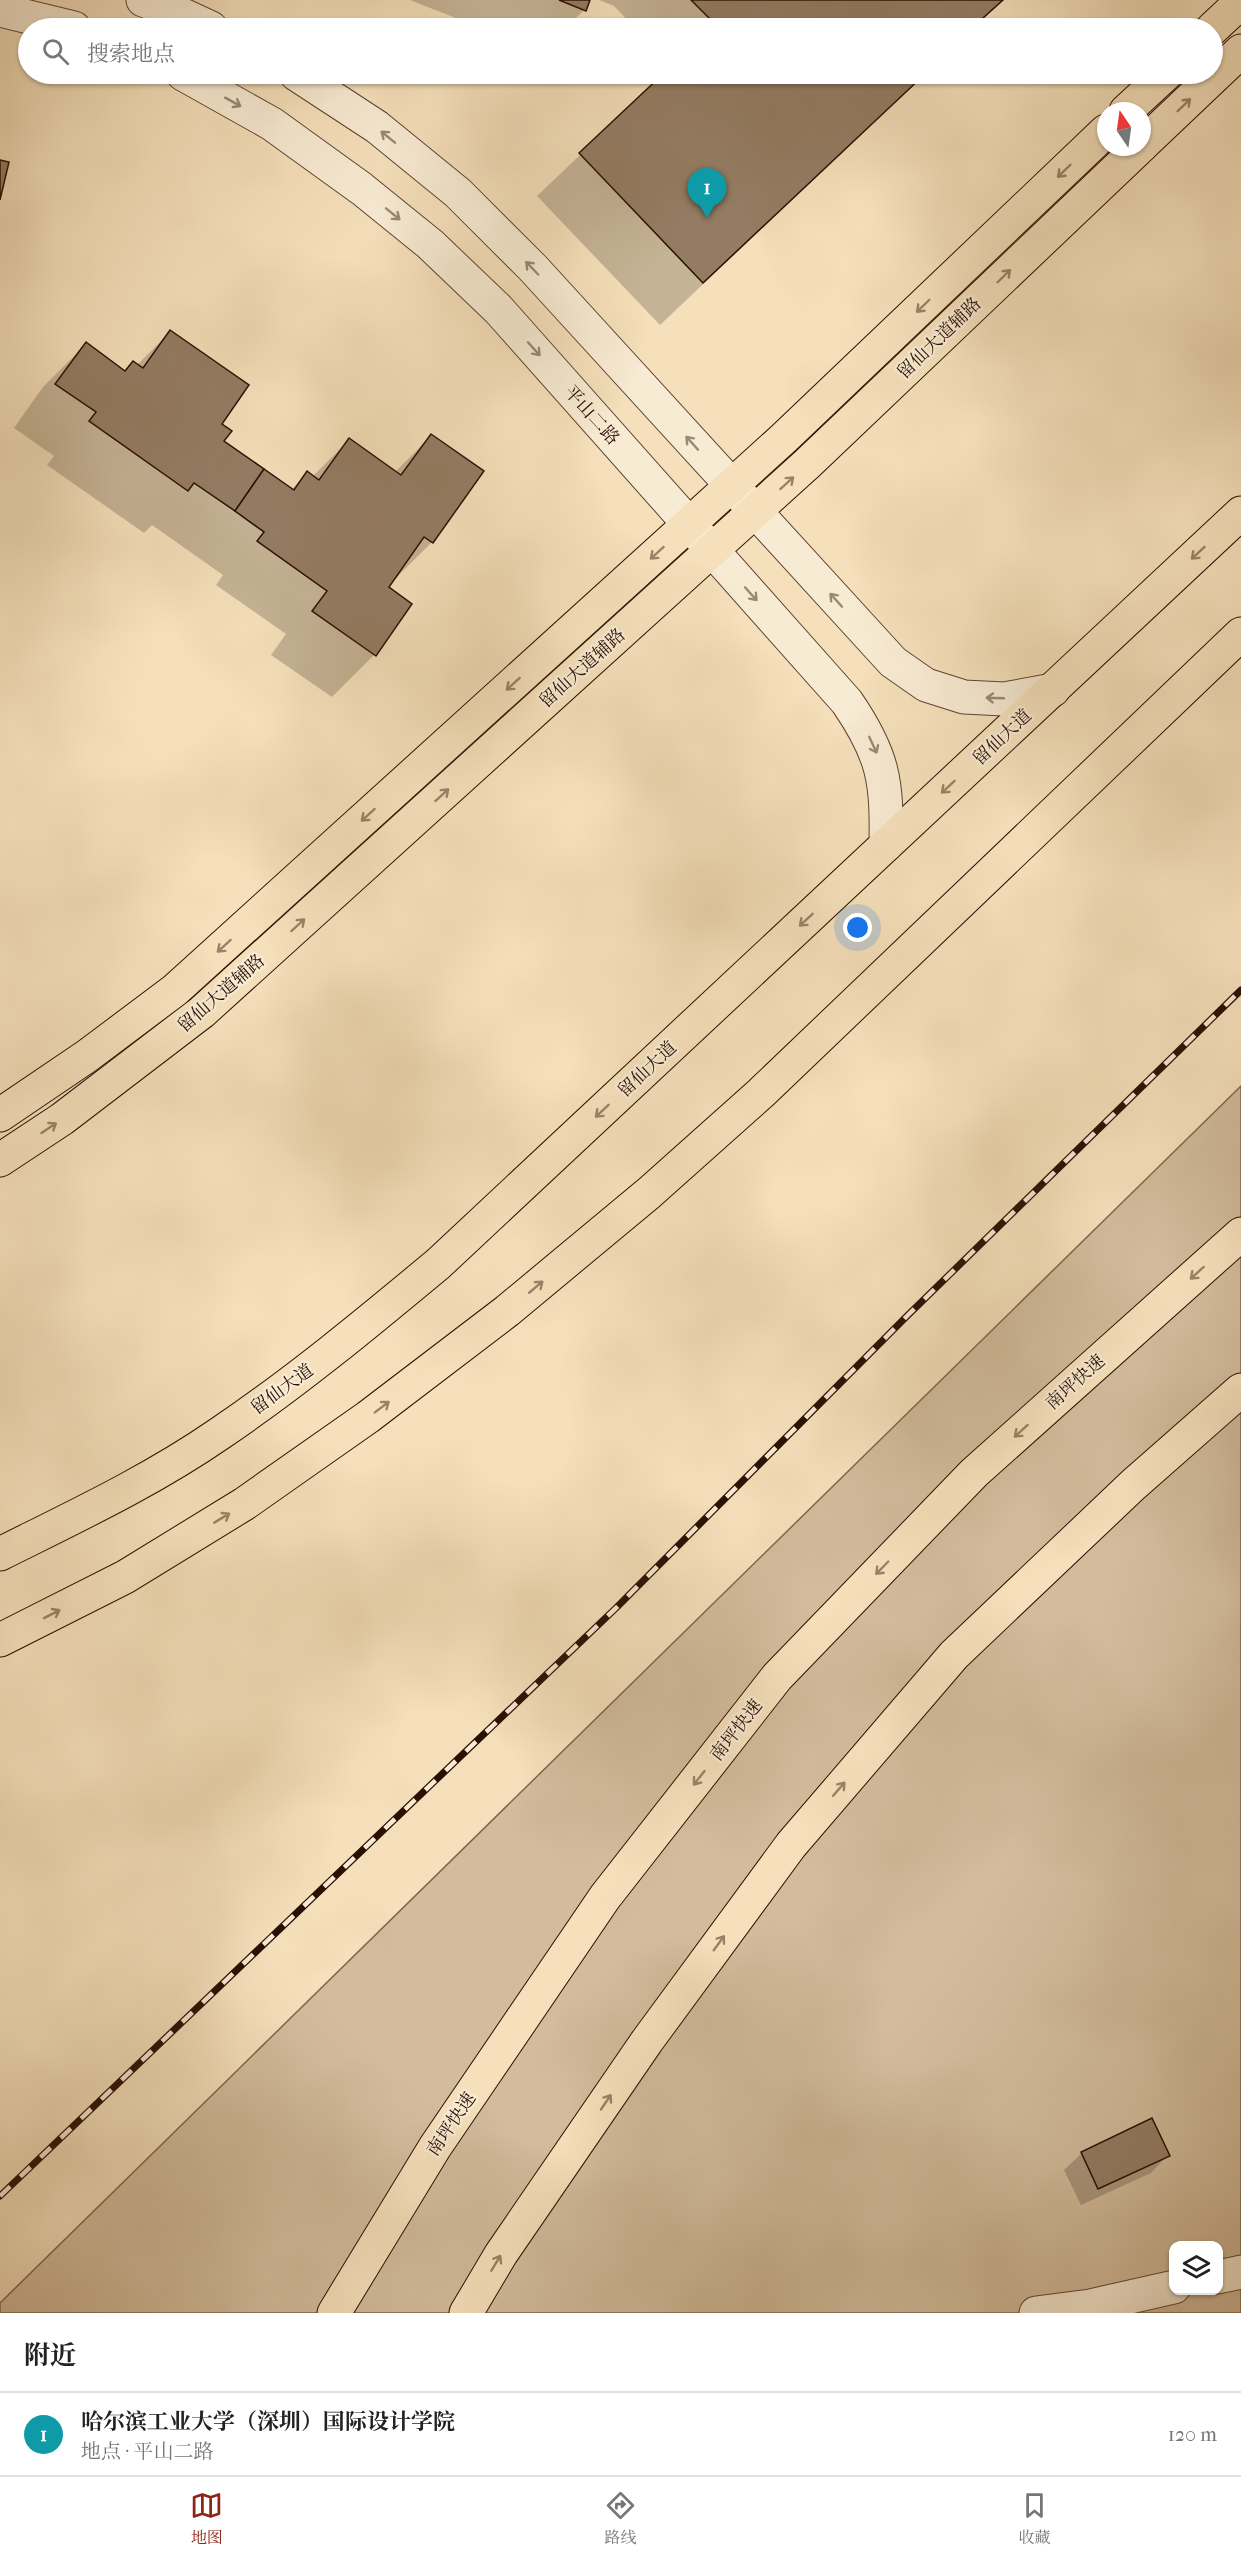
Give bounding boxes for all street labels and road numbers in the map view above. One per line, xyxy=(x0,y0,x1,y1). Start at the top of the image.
street label: 留仙大道辅路 xyxy=(893,293,985,383)
street label: 平山二路 xyxy=(560,382,624,449)
street label: 留仙大道辅路 xyxy=(535,624,629,712)
street label: 留仙大道 xyxy=(969,705,1036,770)
street label: 留仙大道辅路 xyxy=(174,950,269,1037)
street label: 留仙大道 xyxy=(614,1037,681,1102)
street label: 南坪快速 xyxy=(1042,1350,1109,1414)
street label: 留仙大道 xyxy=(247,1360,318,1419)
street label: 南坪快速 xyxy=(706,1695,767,1765)
street label: 南坪快速 xyxy=(423,2089,480,2160)

